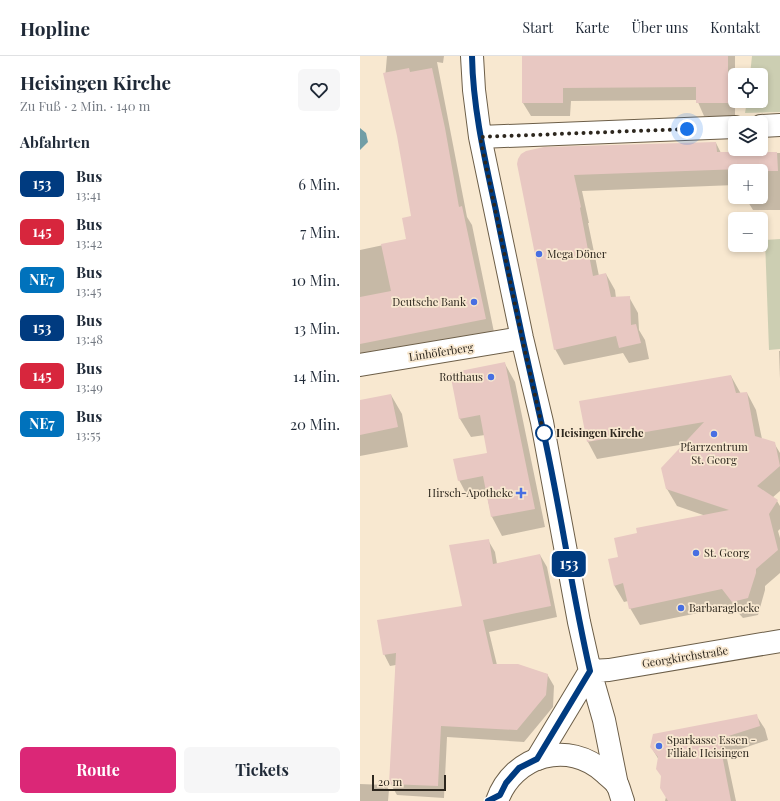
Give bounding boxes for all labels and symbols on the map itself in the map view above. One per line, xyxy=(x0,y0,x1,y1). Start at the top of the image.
your location xyxy=(677,119,697,139)
place label: Mega Döner xyxy=(547,246,607,261)
marker: Mega Döner xyxy=(534,249,544,259)
place label: Deutsche Bank xyxy=(392,294,466,309)
marker: Deutsche Bank xyxy=(469,297,479,307)
street label: Linhöferberg xyxy=(408,339,474,364)
place label: Rotthaus xyxy=(439,369,483,384)
marker: Rotthaus xyxy=(486,372,496,382)
marker: Heisingen Kirche xyxy=(535,424,553,442)
place label: Heisingen Kirche xyxy=(556,425,644,440)
marker: Pfarrzentrum St. Georg xyxy=(709,429,719,439)
place label: Pfarrzentrum St. Georg xyxy=(680,439,748,467)
place label: Hirsch-Apotheke xyxy=(428,485,513,500)
marker: Hirsch-Apotheke xyxy=(516,488,526,498)
place label: St. Georg xyxy=(704,545,750,560)
marker: St. Georg xyxy=(691,548,701,558)
line badge: 153 xyxy=(546,551,592,577)
place label: Barbaraglocke xyxy=(689,600,760,615)
marker: Barbaraglocke xyxy=(676,603,686,613)
street label: Georgkirchstraße xyxy=(641,642,729,671)
place label: Sparkasse Essen - Filiale Heisingen xyxy=(667,732,756,760)
marker: Sparkasse Essen - Filiale Heisingen xyxy=(654,741,664,751)
scale bar xyxy=(372,773,446,792)

